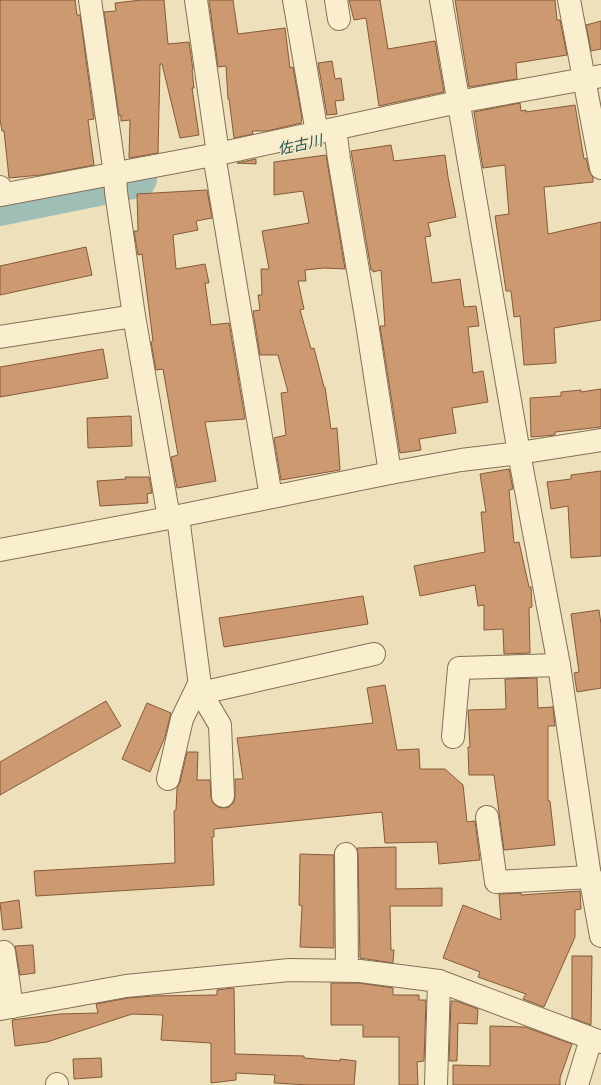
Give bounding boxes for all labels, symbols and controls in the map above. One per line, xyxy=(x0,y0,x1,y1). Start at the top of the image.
water label: 佐古川 xyxy=(276,129,326,161)

